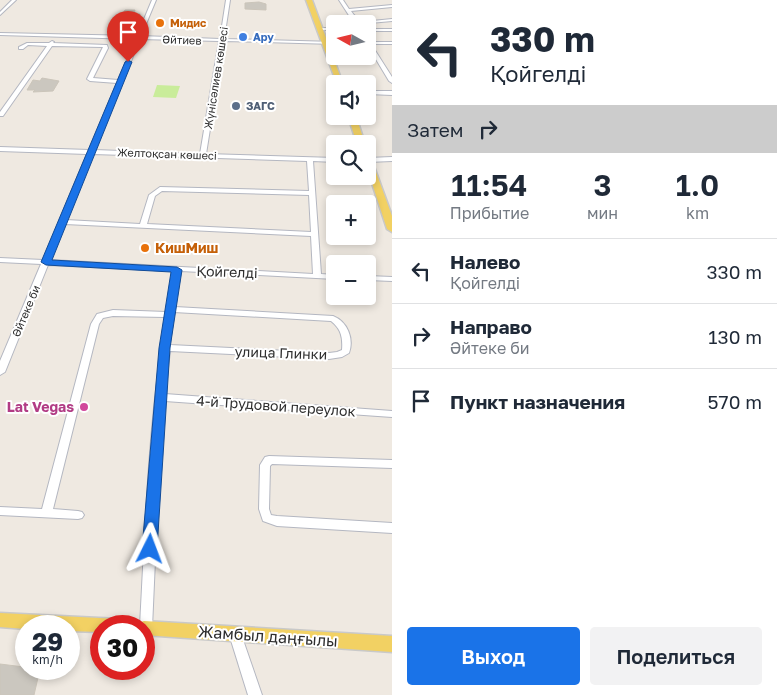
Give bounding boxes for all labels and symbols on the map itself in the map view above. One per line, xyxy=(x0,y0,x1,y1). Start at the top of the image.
pin xyxy=(107,11,149,62)
north arrow xyxy=(326,15,376,65)
place label: Мидис xyxy=(170,16,207,29)
marker: Мидис xyxy=(154,17,166,29)
street label: Жүнісәлиев көшесі xyxy=(201,26,231,130)
place label: Ару xyxy=(253,30,274,43)
marker: Ару xyxy=(237,31,249,43)
street label: Әйтиев xyxy=(162,32,202,47)
place label: ЗАГС xyxy=(246,99,275,112)
marker: ЗАГС xyxy=(230,100,242,112)
street label: Желтоқсан көшесі xyxy=(117,145,217,162)
place label: КишМиш xyxy=(155,239,219,256)
marker: КишМиш xyxy=(139,242,151,254)
street label: Қойгелді xyxy=(196,262,258,281)
street label: Әйтеке би xyxy=(9,283,42,338)
street label: улица Глинки xyxy=(234,342,328,363)
street label: 4-й Трудовой переулок xyxy=(196,391,356,420)
place label: Lat Vegas xyxy=(7,398,74,415)
marker: Lat Vegas xyxy=(78,401,90,413)
position arrow xyxy=(123,522,175,574)
speed limit sign: 30 xyxy=(90,615,155,680)
street label: Жамбыл даңғылы xyxy=(198,621,338,651)

